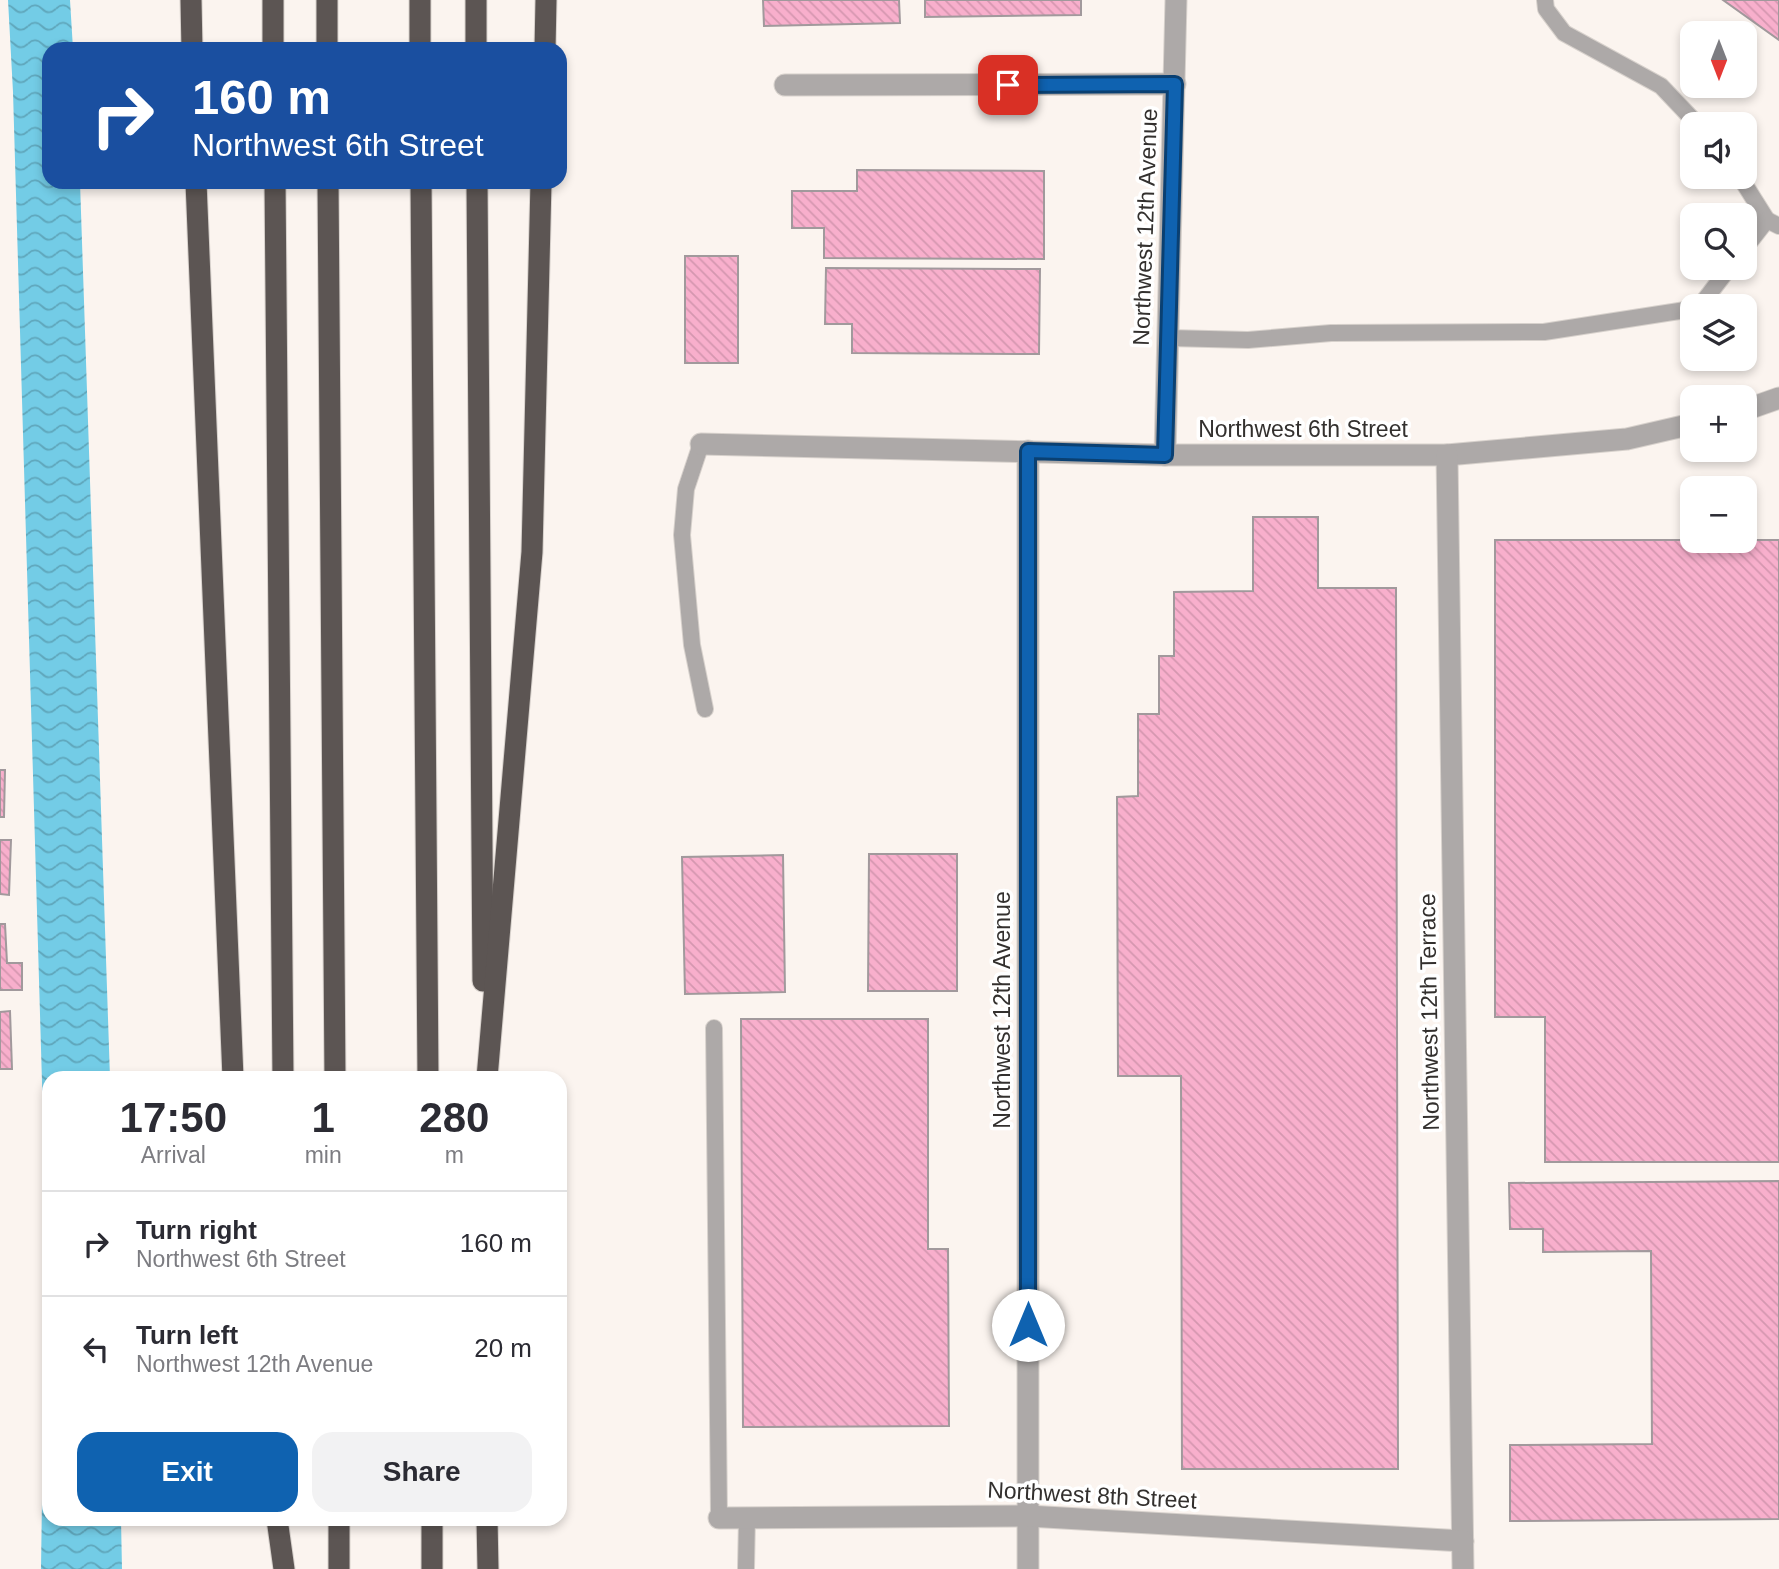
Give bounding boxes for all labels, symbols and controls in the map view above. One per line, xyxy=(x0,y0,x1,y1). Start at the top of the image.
north arrow xyxy=(1680,21,1757,98)
map controls xyxy=(1680,21,1757,553)
pin xyxy=(978,55,1038,115)
icon: arrive xyxy=(989,66,1027,104)
icon: right xyxy=(77,70,168,161)
text: 160 m xyxy=(192,70,331,124)
street label: Northwest 12th Avenue xyxy=(1128,108,1162,346)
button: sound xyxy=(1680,112,1757,189)
text: Northwest 6th Street xyxy=(192,127,484,163)
button: search xyxy=(1680,203,1757,280)
button: layers xyxy=(1680,294,1757,371)
button: + xyxy=(1680,385,1757,462)
street label: Northwest 6th Street xyxy=(1198,416,1408,442)
button: − xyxy=(1680,476,1757,553)
street label: Northwest 12th Avenue xyxy=(989,891,1015,1129)
street label: Northwest 12th Terrace xyxy=(1414,893,1444,1131)
text: 17:50 xyxy=(120,1094,227,1141)
text: 1 xyxy=(311,1094,335,1141)
text: 280 xyxy=(419,1094,489,1141)
text: Arrival xyxy=(141,1142,206,1168)
text: min xyxy=(305,1142,342,1168)
text: m xyxy=(445,1142,464,1168)
text: Turn right xyxy=(136,1215,257,1245)
icon: right xyxy=(77,1225,115,1263)
text: 160 m xyxy=(460,1228,532,1258)
text: Northwest 6th Street xyxy=(136,1246,346,1272)
position arrow xyxy=(991,1288,1065,1362)
text: Turn left xyxy=(136,1320,238,1350)
icon: left xyxy=(77,1330,115,1368)
text: 20 m xyxy=(474,1333,532,1363)
text: Northwest 12th Avenue xyxy=(136,1351,373,1377)
button: Exit xyxy=(77,1432,298,1512)
button: Share xyxy=(312,1432,532,1512)
street label: Northwest 8th Street xyxy=(987,1477,1198,1514)

